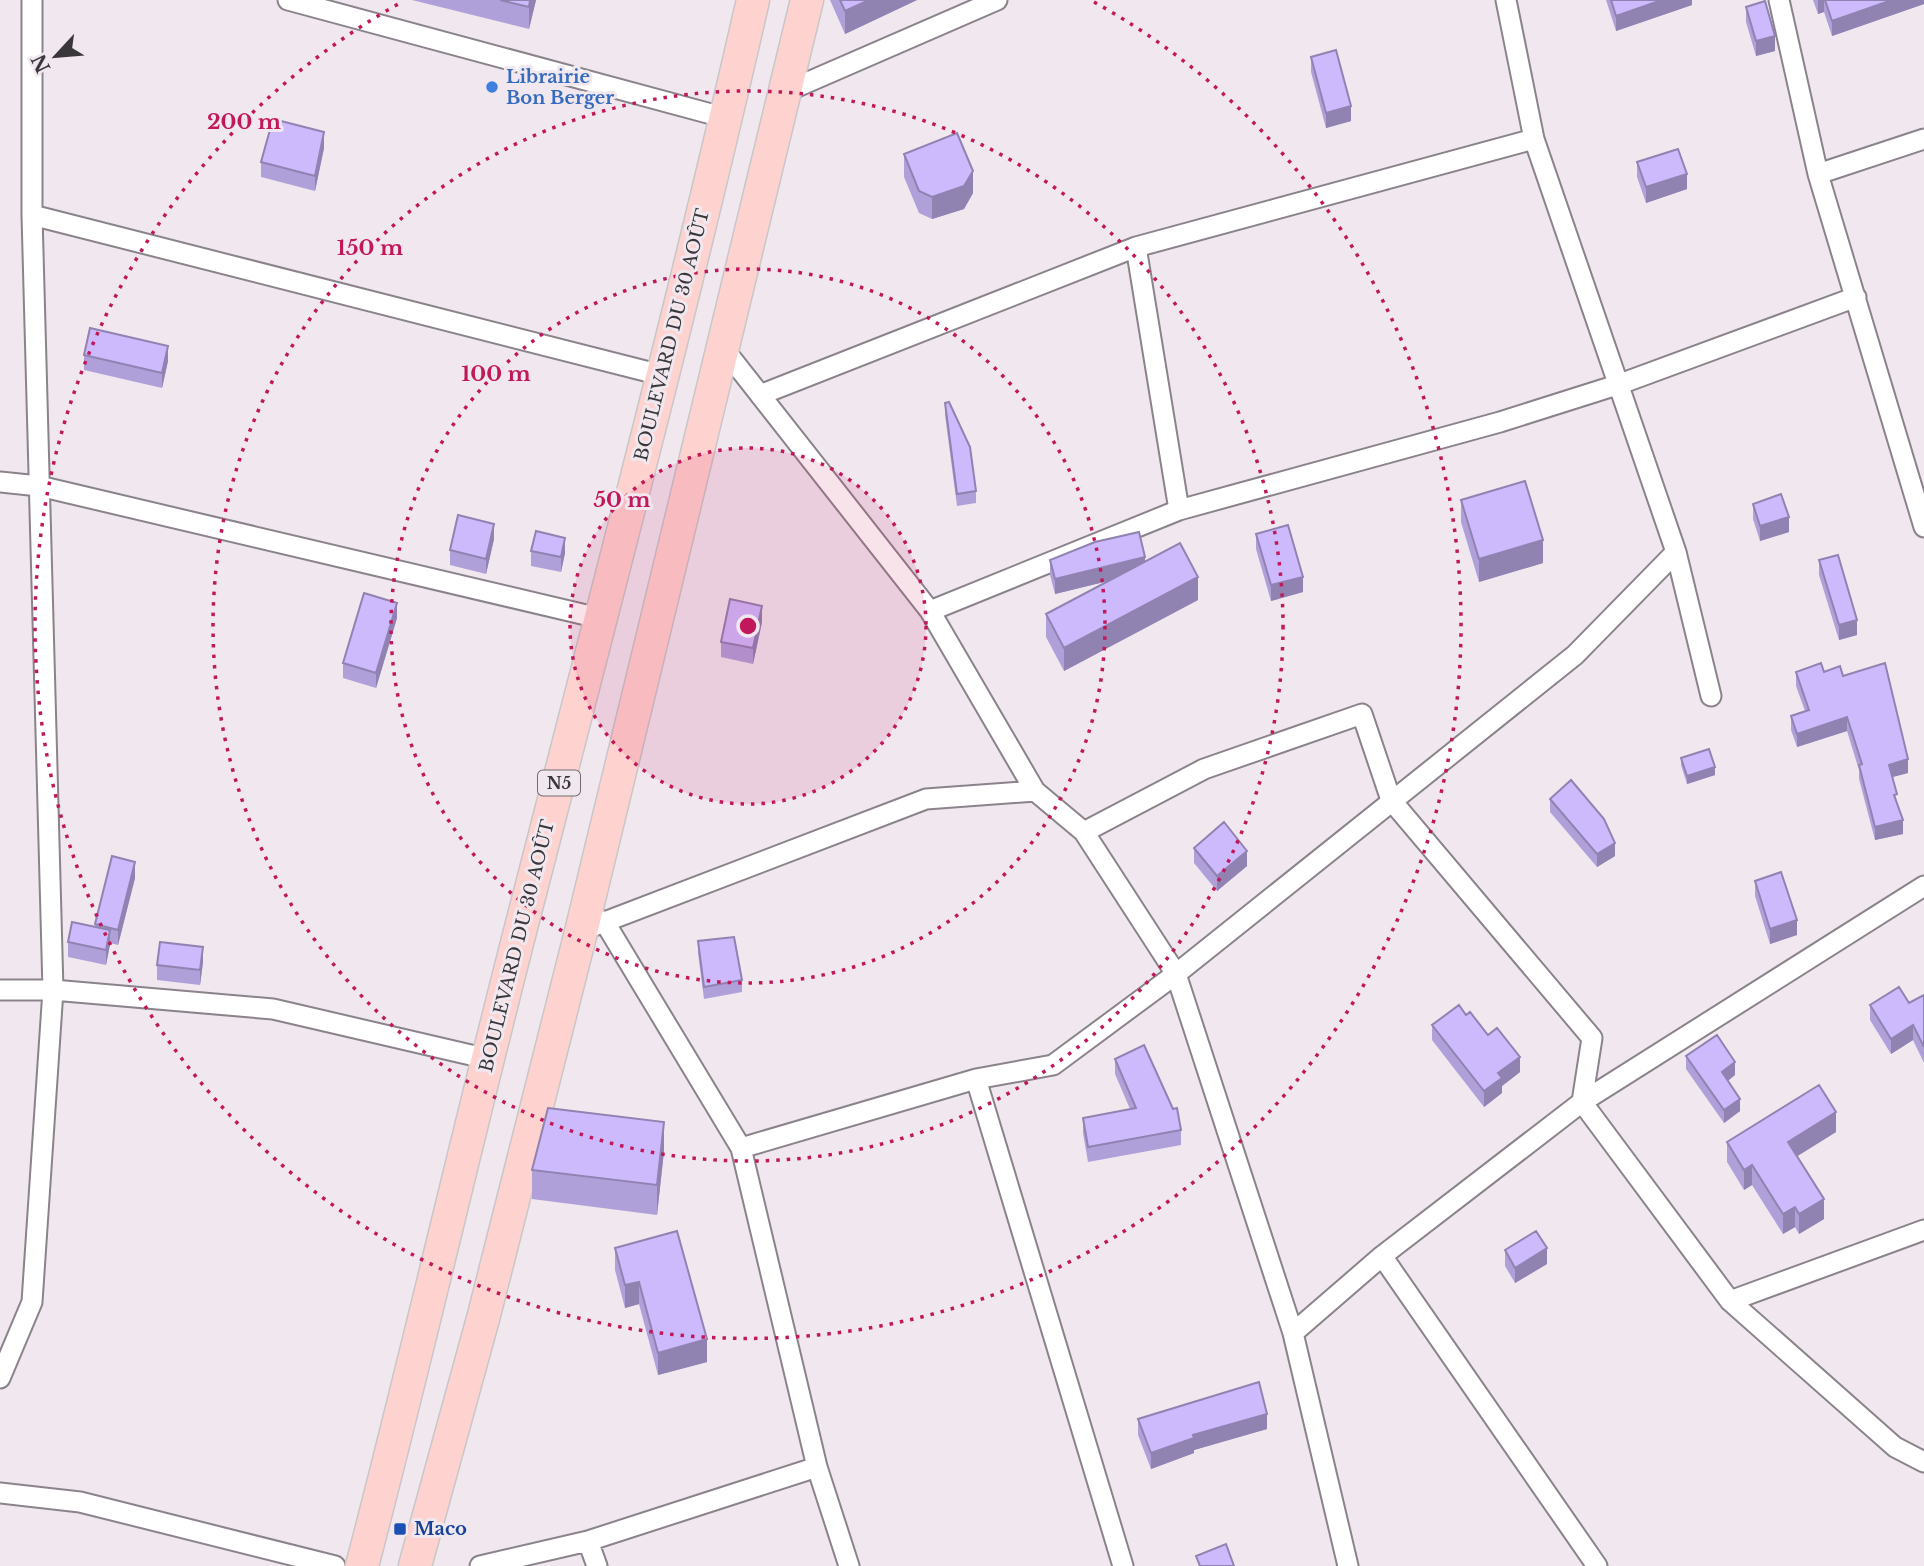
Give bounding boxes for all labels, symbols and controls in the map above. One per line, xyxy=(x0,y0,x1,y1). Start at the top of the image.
north arrow xyxy=(21,21,91,91)
text: N xyxy=(27,50,55,76)
place label: Librairie Bon Berger xyxy=(506,66,614,109)
marker: Librairie Bon Berger xyxy=(484,79,500,95)
text: 200 m xyxy=(207,109,281,135)
street label: BOULEVARD DU 30 AOÛT xyxy=(629,206,714,463)
text: 150 m xyxy=(337,235,403,261)
text: 100 m xyxy=(461,361,531,387)
text: 50 m xyxy=(593,487,651,513)
centre of rings xyxy=(736,614,760,638)
road number: N5 xyxy=(538,770,580,796)
street label: BOULEVARD DU 30 AOÛT xyxy=(474,817,559,1074)
place label: Maco xyxy=(414,1518,467,1540)
marker: Maco xyxy=(392,1521,408,1537)

